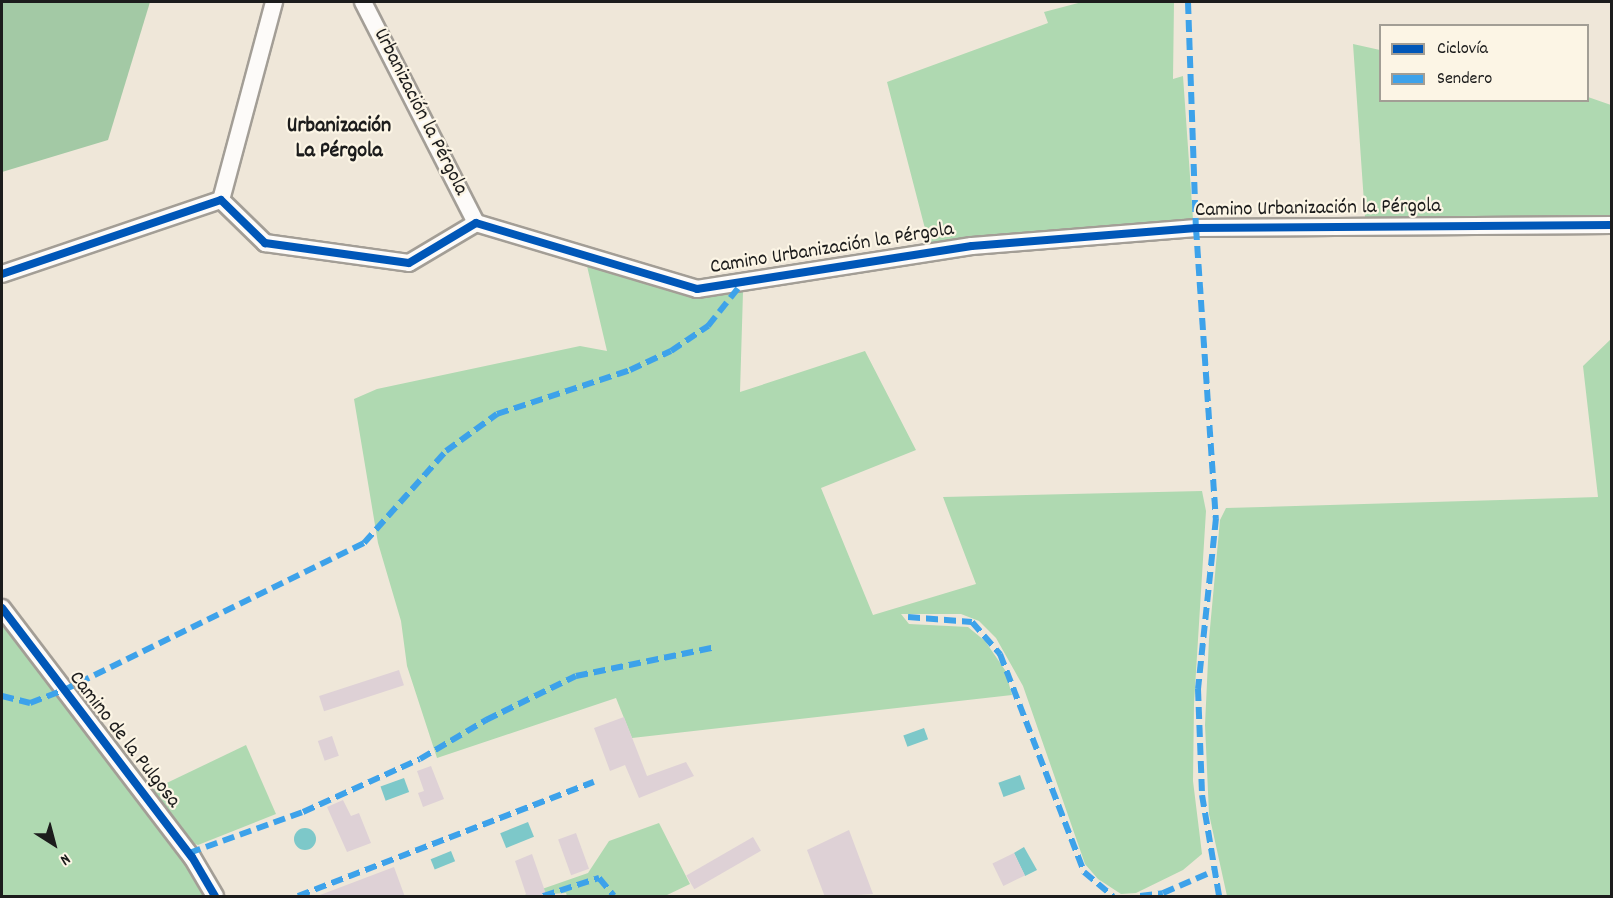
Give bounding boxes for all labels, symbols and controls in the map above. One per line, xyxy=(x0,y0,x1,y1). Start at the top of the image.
street label: Urbanización la Pérgola xyxy=(367,24,473,200)
legend xyxy=(1379,24,1589,102)
text: Ciclovía xyxy=(1437,37,1488,62)
text: Sendero xyxy=(1437,67,1492,92)
district label: Urbanización La Pérgola xyxy=(287,113,391,164)
street label: Camino Urbanización la Pérgola xyxy=(1195,194,1441,224)
street label: Camino Urbanización la Pérgola xyxy=(708,217,956,281)
street label: Camino de la Pulgosa xyxy=(63,667,185,813)
north arrow xyxy=(24,814,84,874)
text: N xyxy=(55,847,75,871)

